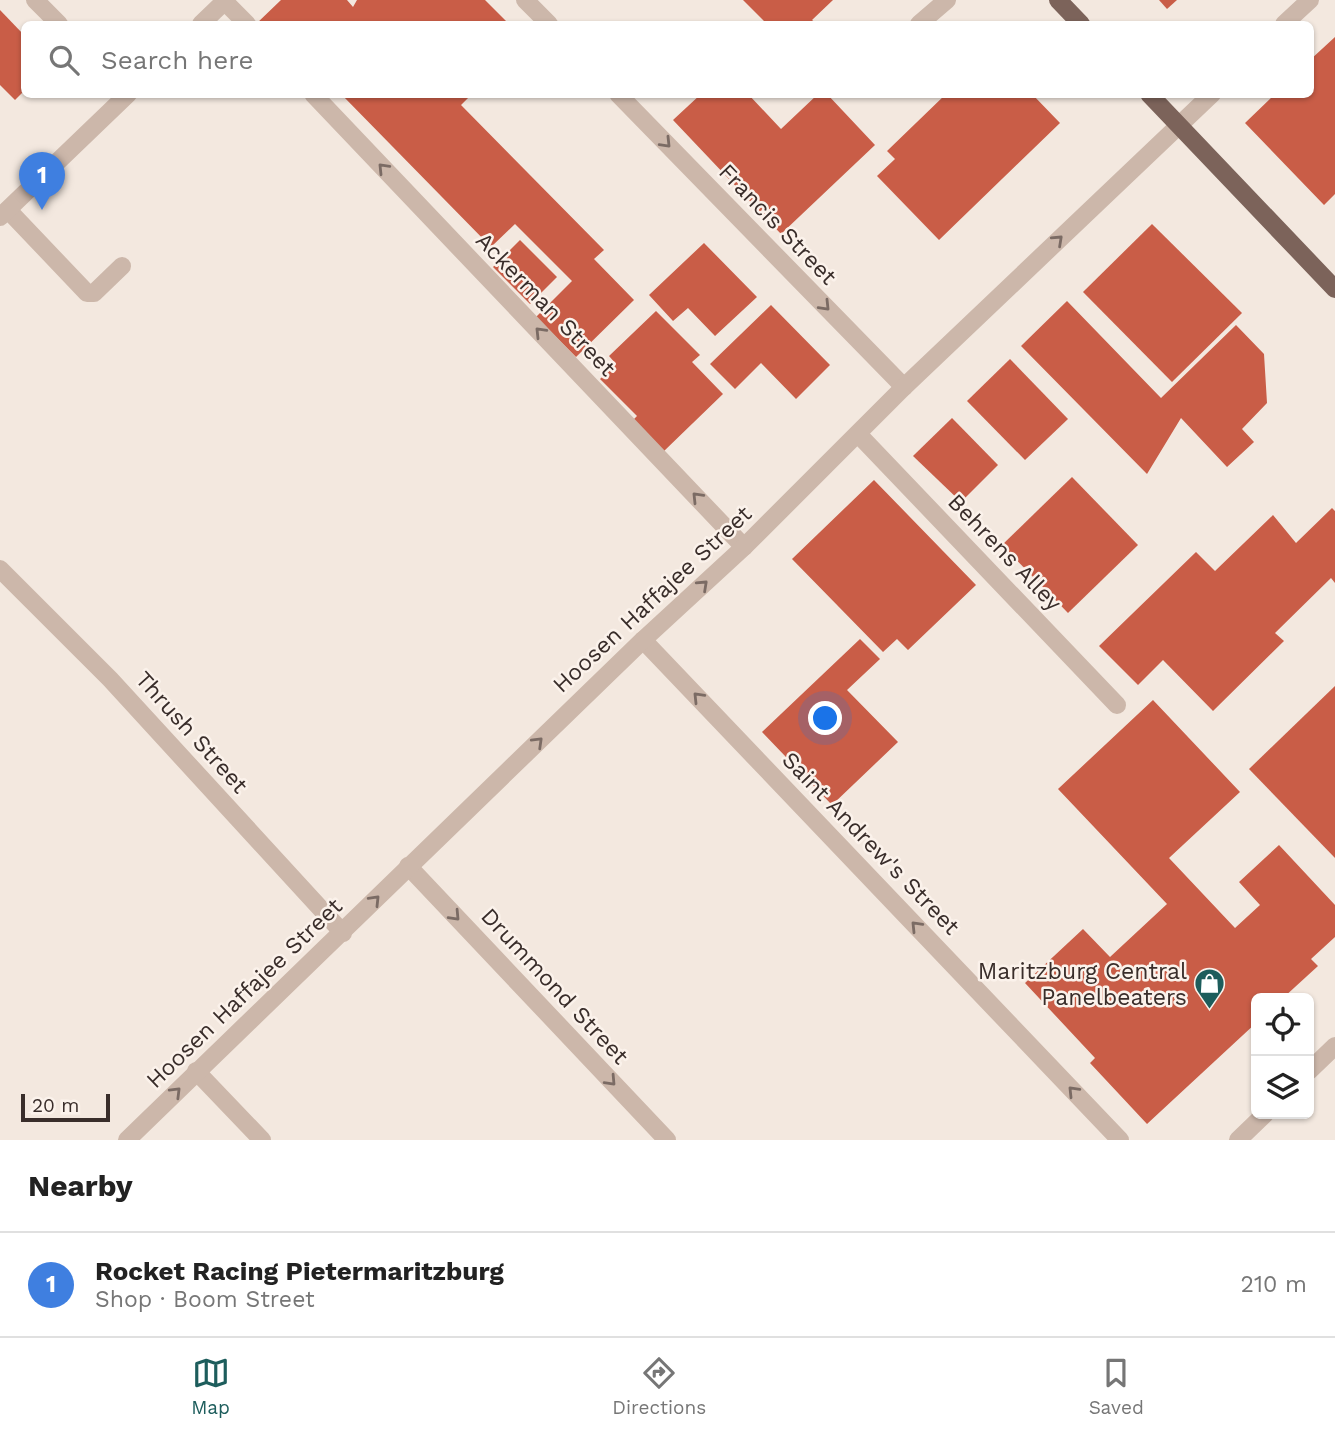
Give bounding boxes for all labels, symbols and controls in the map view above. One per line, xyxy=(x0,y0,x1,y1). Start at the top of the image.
search box xyxy=(21,21,1314,98)
icon: search xyxy=(45,41,83,79)
text: Search here xyxy=(101,45,253,75)
one-way arrow xyxy=(657,135,670,148)
pin: 1 xyxy=(19,152,65,210)
street label: Francis Street xyxy=(713,158,842,291)
one-way arrow xyxy=(379,163,392,176)
street label: Ackerman Street xyxy=(470,227,621,382)
one-way arrow xyxy=(1050,236,1063,249)
one-way arrow xyxy=(816,298,829,311)
one-way arrow xyxy=(536,328,548,341)
street label: Behrens Alley xyxy=(942,488,1067,616)
one-way arrow xyxy=(693,492,705,505)
street label: Hoosen Haffajee Street xyxy=(547,500,757,698)
one-way arrow xyxy=(695,581,708,593)
street label: Thrush Street xyxy=(130,666,254,799)
one-way arrow xyxy=(693,692,706,705)
your location xyxy=(808,701,842,735)
one-way arrow xyxy=(530,737,543,750)
street label: Saint Andrew's Street xyxy=(776,746,965,941)
street label: Hoosen Haffajee Street xyxy=(141,893,348,1094)
one-way arrow xyxy=(367,896,380,909)
street label: Drummond Street xyxy=(475,903,634,1070)
one-way arrow xyxy=(447,908,460,921)
one-way arrow xyxy=(912,921,925,934)
place label: Maritzburg Central Panelbeaters xyxy=(978,958,1187,1011)
shop icon: Maritzburg Central Panelbeaters xyxy=(1193,967,1227,1011)
map controls xyxy=(1251,993,1314,1119)
button: locate xyxy=(1251,993,1314,1056)
button: layers xyxy=(1251,1056,1314,1119)
one-way arrow xyxy=(603,1073,616,1086)
one-way arrow xyxy=(1069,1086,1082,1099)
one-way arrow xyxy=(167,1087,180,1100)
scale bar xyxy=(21,1091,110,1123)
text: 20 m xyxy=(32,1094,79,1117)
text: Nearby xyxy=(28,1168,133,1203)
text: Rocket Racing Pietermaritzburg xyxy=(95,1256,504,1286)
text: 1 xyxy=(46,1271,56,1298)
text: 210 m xyxy=(1241,1271,1307,1298)
text: Shop · Boom Street xyxy=(95,1286,315,1313)
tab: Map xyxy=(191,1354,230,1419)
tab: Directions xyxy=(612,1354,706,1419)
tab: Saved xyxy=(1089,1354,1144,1419)

